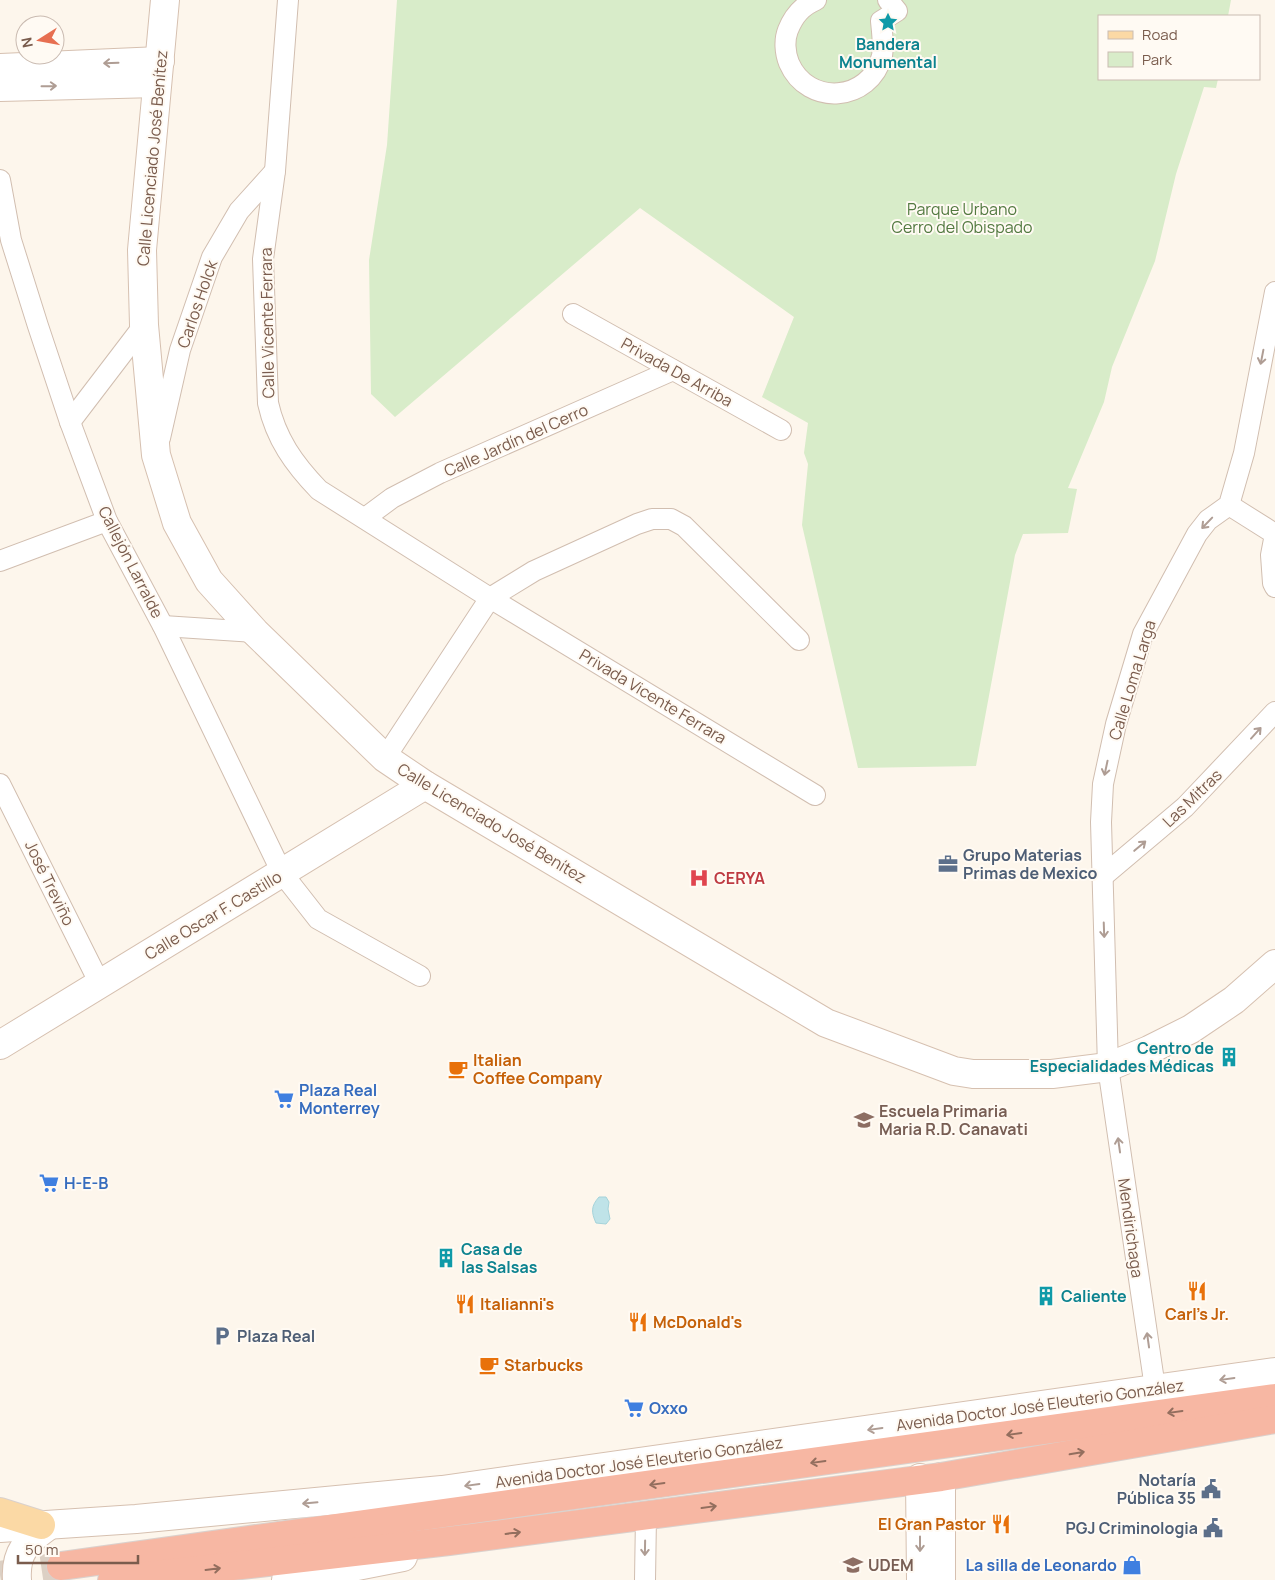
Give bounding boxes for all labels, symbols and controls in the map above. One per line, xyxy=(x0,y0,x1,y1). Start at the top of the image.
place icon: Bandera Monumental xyxy=(877,11,899,33)
north arrow xyxy=(15,15,65,65)
legend xyxy=(1098,15,1260,80)
text: Road xyxy=(1142,24,1178,45)
place label: Bandera Monumental xyxy=(839,33,937,73)
text: N xyxy=(16,36,37,49)
street label: Calle Licenciado José Benítez xyxy=(132,49,172,267)
text: Park xyxy=(1142,49,1172,70)
one-way arrow xyxy=(104,59,120,68)
one-way arrow xyxy=(40,81,56,90)
park label: Parque Urbano Cerro del Obispado xyxy=(891,198,1033,238)
street label: Calle Vicente Ferrara xyxy=(255,247,279,399)
street label: Carlos Holck xyxy=(172,256,223,351)
street label: Privada De Arriba xyxy=(617,332,737,412)
one-way arrow xyxy=(1257,349,1266,365)
street label: Calle Jardín del Cerro xyxy=(440,398,592,482)
street label: Callejón Larralde xyxy=(93,502,169,622)
one-way arrow xyxy=(1201,517,1213,529)
street label: Calle Loma Larga xyxy=(1103,617,1161,743)
street label: Privada Vicente Ferrara xyxy=(575,643,731,749)
one-way arrow xyxy=(1250,726,1262,739)
street label: Calle Licenciado José Benítez xyxy=(393,758,591,888)
one-way arrow xyxy=(1101,760,1111,776)
street label: Las Mitras xyxy=(1157,764,1227,832)
street label: José Treviño xyxy=(20,837,80,929)
one-way arrow xyxy=(1133,840,1146,852)
place label: Grupo Materias Primas de Mexico xyxy=(963,844,1098,884)
office icon: Grupo Materias Primas de Mexico xyxy=(937,853,959,875)
street label: Calle Oscar F. Castillo xyxy=(140,865,286,965)
hospital icon: CERYA xyxy=(688,867,710,889)
place label: CERYA xyxy=(714,867,765,889)
one-way arrow xyxy=(1099,922,1109,938)
place label: Centro de Especialidades Médicas xyxy=(1030,1037,1214,1077)
building icon: Centro de Especialidades Médicas xyxy=(1218,1046,1240,1068)
place label: Italian Coffee Company xyxy=(473,1049,602,1089)
cafe icon: Italian Coffee Company xyxy=(447,1058,469,1080)
place label: Plaza Real Monterrey xyxy=(299,1079,380,1119)
supermarket icon: Plaza Real Monterrey xyxy=(273,1088,295,1110)
place label: Escuela Primaria Maria R.D. Canavati xyxy=(879,1100,1028,1140)
school or university icon: Escuela Primaria Maria R.D. Canavati xyxy=(853,1109,875,1131)
one-way arrow xyxy=(1114,1137,1124,1153)
supermarket icon: H-E-B xyxy=(38,1172,60,1194)
place label: H-E-B xyxy=(64,1172,108,1194)
street label: Mendirichaga xyxy=(1113,1177,1149,1279)
place label: Casa de las Salsas xyxy=(461,1238,538,1278)
building icon: Casa de las Salsas xyxy=(435,1247,457,1269)
restaurant icon: Carl's Jr. xyxy=(1186,1280,1208,1302)
building icon: Caliente xyxy=(1035,1285,1057,1307)
place label: Caliente xyxy=(1061,1285,1127,1307)
restaurant icon: Italianni's xyxy=(454,1293,476,1315)
place label: Italianni's xyxy=(480,1293,554,1315)
place label: Carl's Jr. xyxy=(1165,1303,1229,1325)
restaurant icon: McDonald's xyxy=(627,1311,649,1333)
place label: McDonald's xyxy=(653,1311,742,1333)
parking icon: Plaza Real xyxy=(211,1325,233,1347)
place label: Plaza Real xyxy=(237,1325,315,1347)
one-way arrow xyxy=(1143,1333,1153,1349)
cafe icon: Starbucks xyxy=(478,1354,500,1376)
place label: Starbucks xyxy=(504,1354,584,1376)
street label: Avenida Doctor José Eleuterio González xyxy=(895,1374,1185,1436)
one-way arrow xyxy=(1219,1374,1235,1384)
supermarket icon: Oxxo xyxy=(623,1397,645,1419)
place label: Oxxo xyxy=(649,1397,688,1419)
one-way arrow xyxy=(1167,1407,1183,1417)
one-way arrow xyxy=(868,1424,884,1434)
one-way arrow xyxy=(1006,1429,1022,1439)
street label: Avenida Doctor José Eleuterio González xyxy=(494,1431,784,1493)
one-way arrow xyxy=(1069,1448,1085,1458)
one-way arrow xyxy=(810,1457,826,1467)
place label: Notaría Pública 35 xyxy=(1117,1469,1196,1509)
public building icon: Notaría Pública 35 xyxy=(1200,1478,1222,1500)
one-way arrow xyxy=(650,1479,666,1489)
one-way arrow xyxy=(464,1481,480,1491)
one-way arrow xyxy=(302,1498,318,1508)
one-way arrow xyxy=(701,1502,717,1512)
place label: El Gran Pastor xyxy=(878,1513,986,1535)
restaurant icon: El Gran Pastor xyxy=(990,1513,1012,1535)
place label: PGJ Criminologia xyxy=(1066,1517,1198,1539)
public building icon: PGJ Criminologia xyxy=(1202,1517,1224,1539)
one-way arrow xyxy=(505,1528,521,1538)
scale bar xyxy=(18,1532,138,1564)
one-way arrow xyxy=(915,1536,925,1552)
text: 50 m xyxy=(25,1539,59,1560)
one-way arrow xyxy=(640,1540,650,1556)
school or university icon: UDEM xyxy=(842,1554,864,1576)
place label: UDEM xyxy=(868,1554,914,1576)
place label: La silla de Leonardo xyxy=(966,1554,1117,1576)
shop icon: La silla de Leonardo xyxy=(1121,1554,1143,1576)
one-way arrow xyxy=(204,1564,220,1573)

